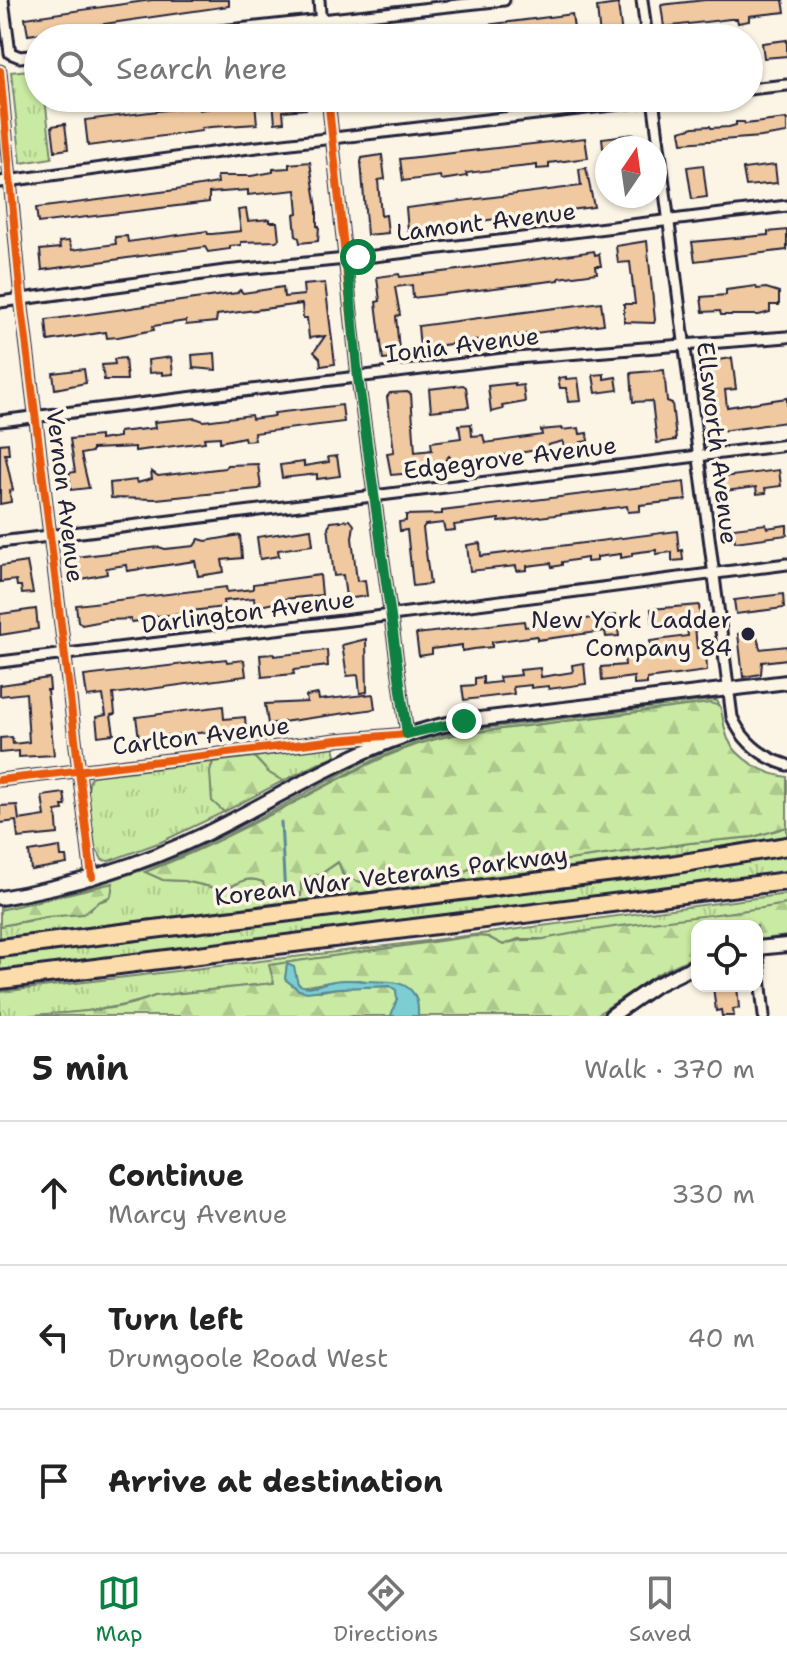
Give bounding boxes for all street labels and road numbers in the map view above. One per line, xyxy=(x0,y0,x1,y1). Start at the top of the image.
street label: Lamont Avenue xyxy=(394,195,578,249)
street label: Ionia Avenue xyxy=(383,320,541,370)
street label: Ellsworth Avenue xyxy=(689,340,745,546)
street label: Vernon Avenue xyxy=(38,407,92,585)
street label: Edgegrove Avenue xyxy=(402,429,618,487)
street label: Darlington Avenue xyxy=(139,583,357,641)
street label: Carlton Avenue xyxy=(111,709,291,763)
street label: Korean War Veterans Parkway xyxy=(212,838,570,914)

